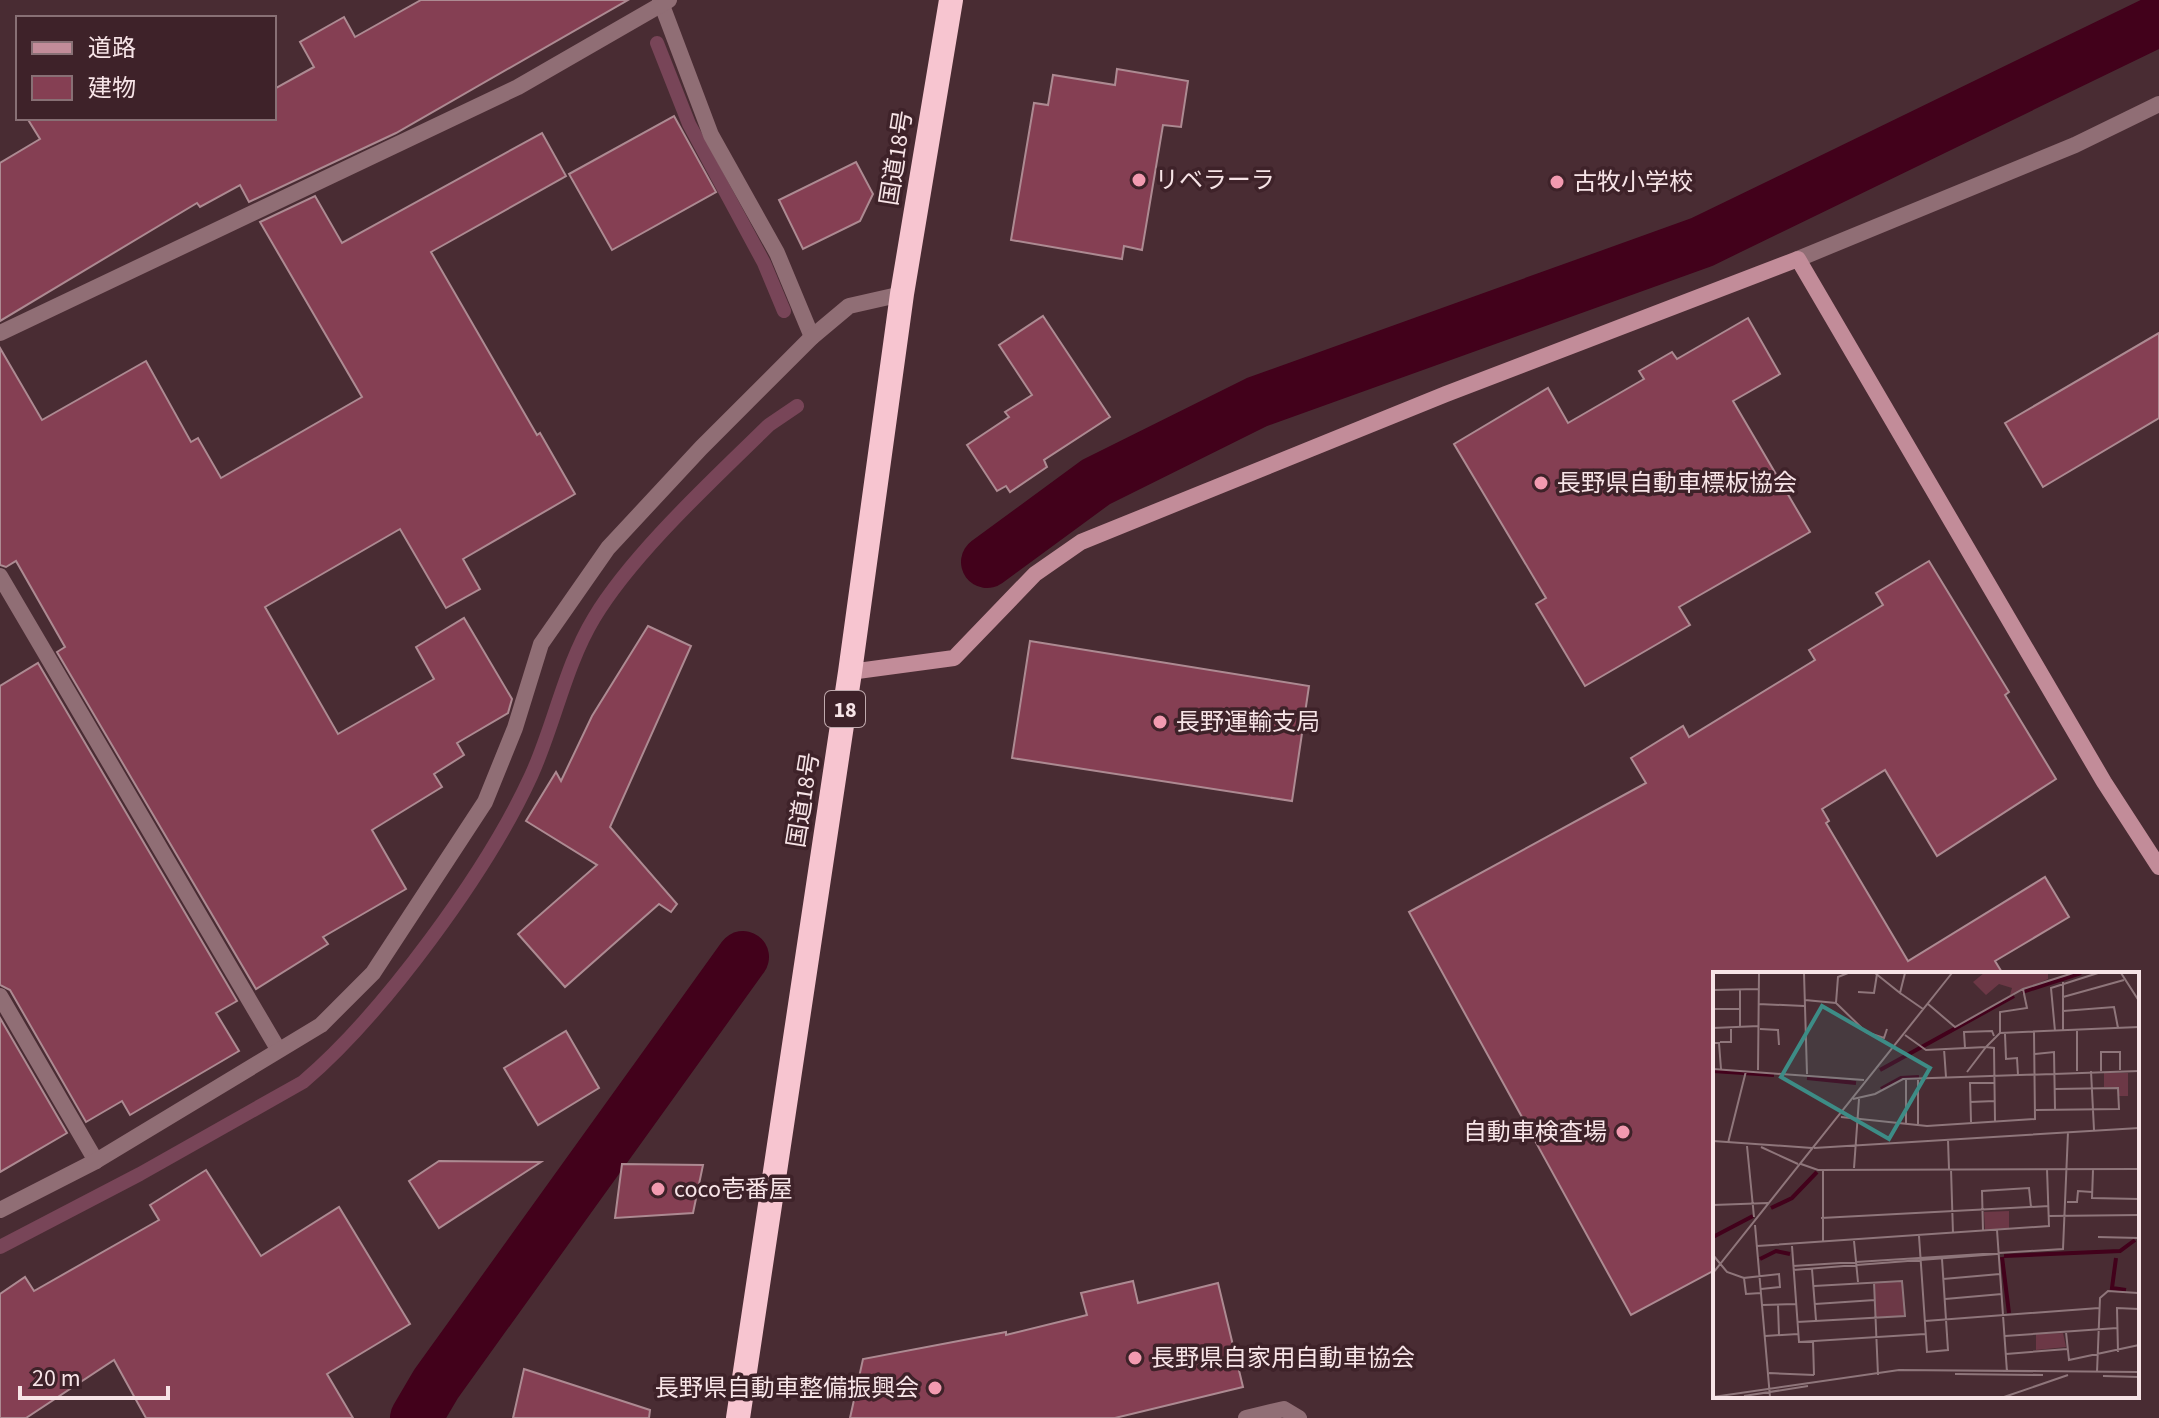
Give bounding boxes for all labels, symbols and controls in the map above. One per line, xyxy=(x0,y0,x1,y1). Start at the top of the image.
legend xyxy=(16,16,276,120)
text: 道路 xyxy=(88,31,136,66)
text: 建物 xyxy=(88,71,136,106)
street label: 国道18号 xyxy=(872,108,921,208)
place label: リベラーラ xyxy=(1155,163,1275,198)
place label: 古牧小学校 xyxy=(1573,165,1693,200)
marker: リベラーラ xyxy=(1130,171,1148,189)
marker: 古牧小学校 xyxy=(1548,173,1566,191)
place label: 長野県自動車標板協会 xyxy=(1557,466,1797,501)
marker: 長野県自動車標板協会 xyxy=(1532,474,1550,492)
road number: 18 xyxy=(825,691,865,727)
place label: 長野運輸支局 xyxy=(1176,705,1320,740)
marker: 長野運輸支局 xyxy=(1151,713,1169,731)
street label: 国道18号 xyxy=(779,750,828,850)
inset map xyxy=(1713,972,2139,1398)
place label: 自動車検査場 xyxy=(1463,1115,1607,1150)
marker: 自動車検査場 xyxy=(1614,1123,1632,1141)
place label: coco壱番屋 xyxy=(674,1172,793,1207)
marker: coco壱番屋 xyxy=(649,1180,667,1198)
place label: 長野県自家用自動車協会 xyxy=(1151,1341,1415,1376)
marker: 長野県自家用自動車協会 xyxy=(1126,1349,1144,1367)
scale bar xyxy=(20,1350,168,1400)
text: 20 m xyxy=(32,1361,81,1396)
place label: 長野県自動車整備振興会 xyxy=(655,1371,919,1406)
marker: 長野県自動車整備振興会 xyxy=(926,1379,944,1397)

